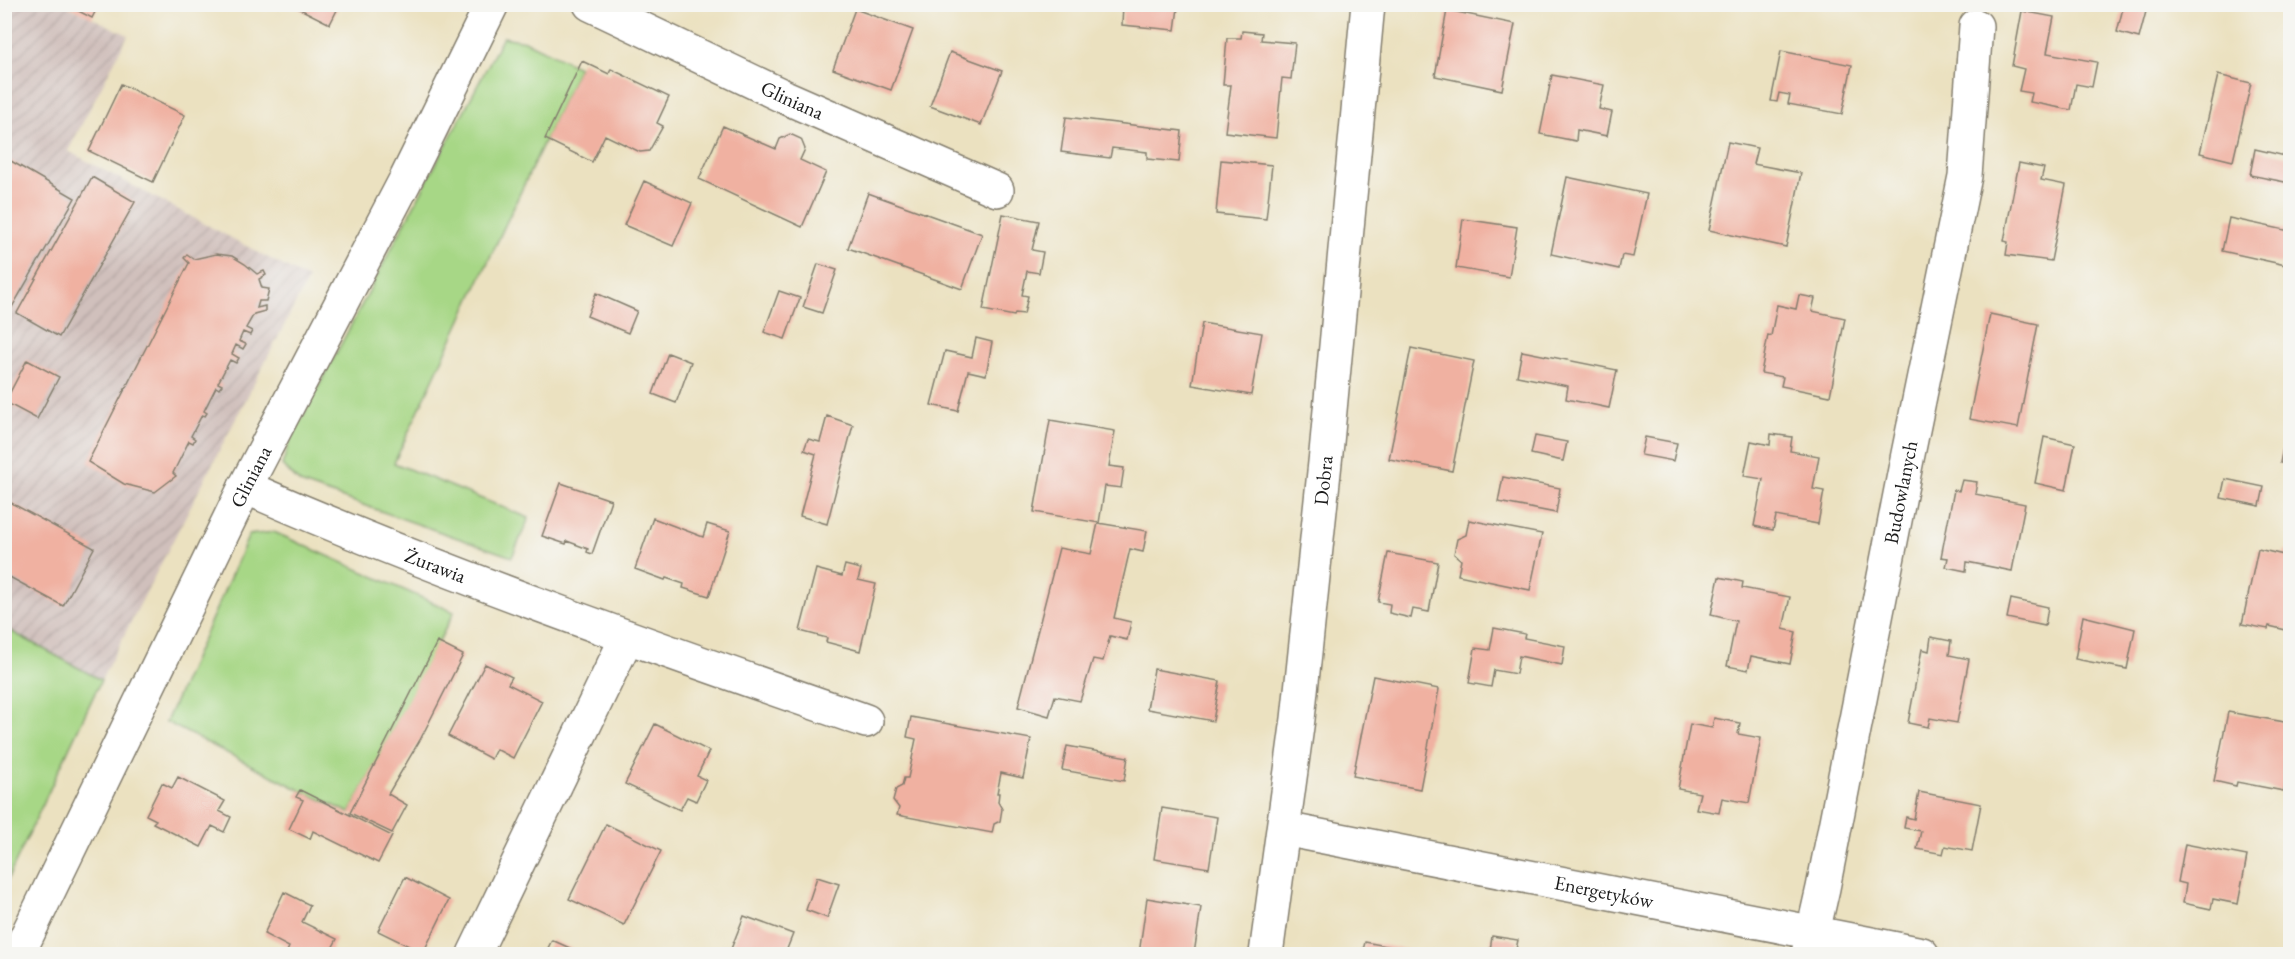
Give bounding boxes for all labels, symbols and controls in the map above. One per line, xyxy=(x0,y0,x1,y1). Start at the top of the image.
street label: Gliniana xyxy=(757,74,828,125)
street label: Budowlanych xyxy=(1878,438,1923,546)
street label: Gliniana xyxy=(224,441,277,512)
street label: Dobra xyxy=(1308,454,1339,507)
street label: Żurawia xyxy=(401,542,470,589)
street label: Energetyków xyxy=(1552,869,1656,914)

